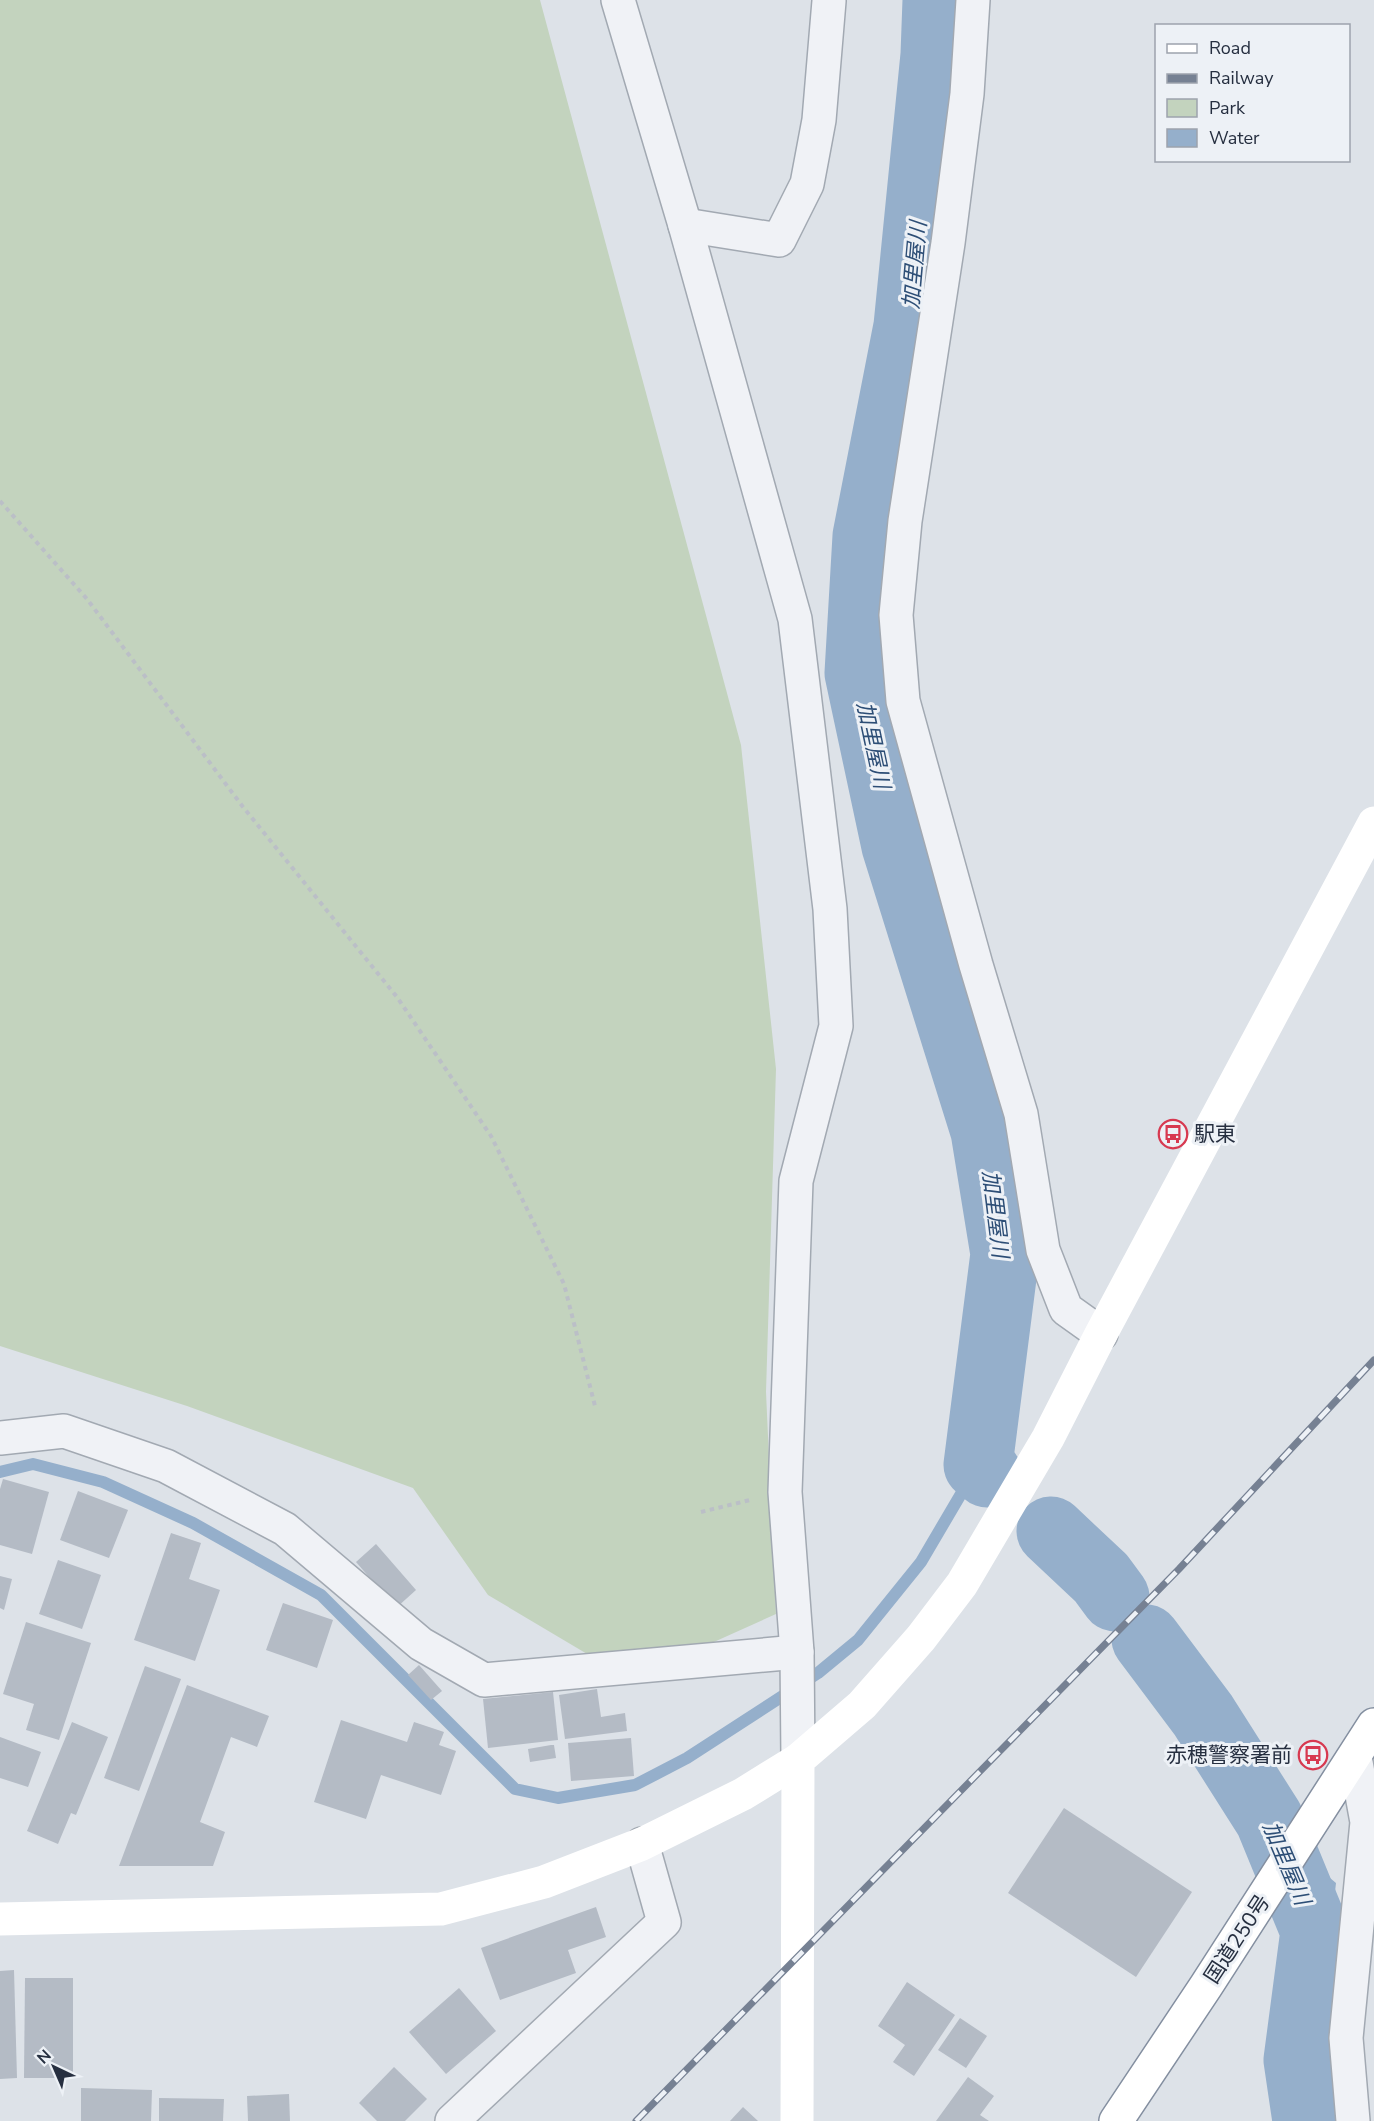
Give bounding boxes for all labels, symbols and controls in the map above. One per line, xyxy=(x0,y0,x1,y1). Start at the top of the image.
legend xyxy=(1155,24,1350,162)
text: Road xyxy=(1209,36,1251,60)
text: Railway xyxy=(1209,66,1274,90)
text: Park xyxy=(1209,96,1246,120)
text: Water xyxy=(1209,126,1260,150)
water label: 加里屋川 xyxy=(896,218,934,310)
water label: 加里屋川 xyxy=(849,699,897,793)
bus stop icon: 駅東 xyxy=(1157,1118,1189,1150)
place label: 駅東 xyxy=(1194,1120,1236,1148)
water label: 加里屋川 xyxy=(975,1169,1016,1262)
bus stop icon: 赤穂警察署前 xyxy=(1297,1739,1329,1771)
place label: 赤穂警察署前 xyxy=(1166,1741,1292,1769)
water label: 加里屋川 xyxy=(1255,1817,1318,1912)
street label: 国道250号 xyxy=(1198,1889,1276,1989)
north arrow xyxy=(24,2037,84,2097)
text: N xyxy=(32,2045,56,2069)

